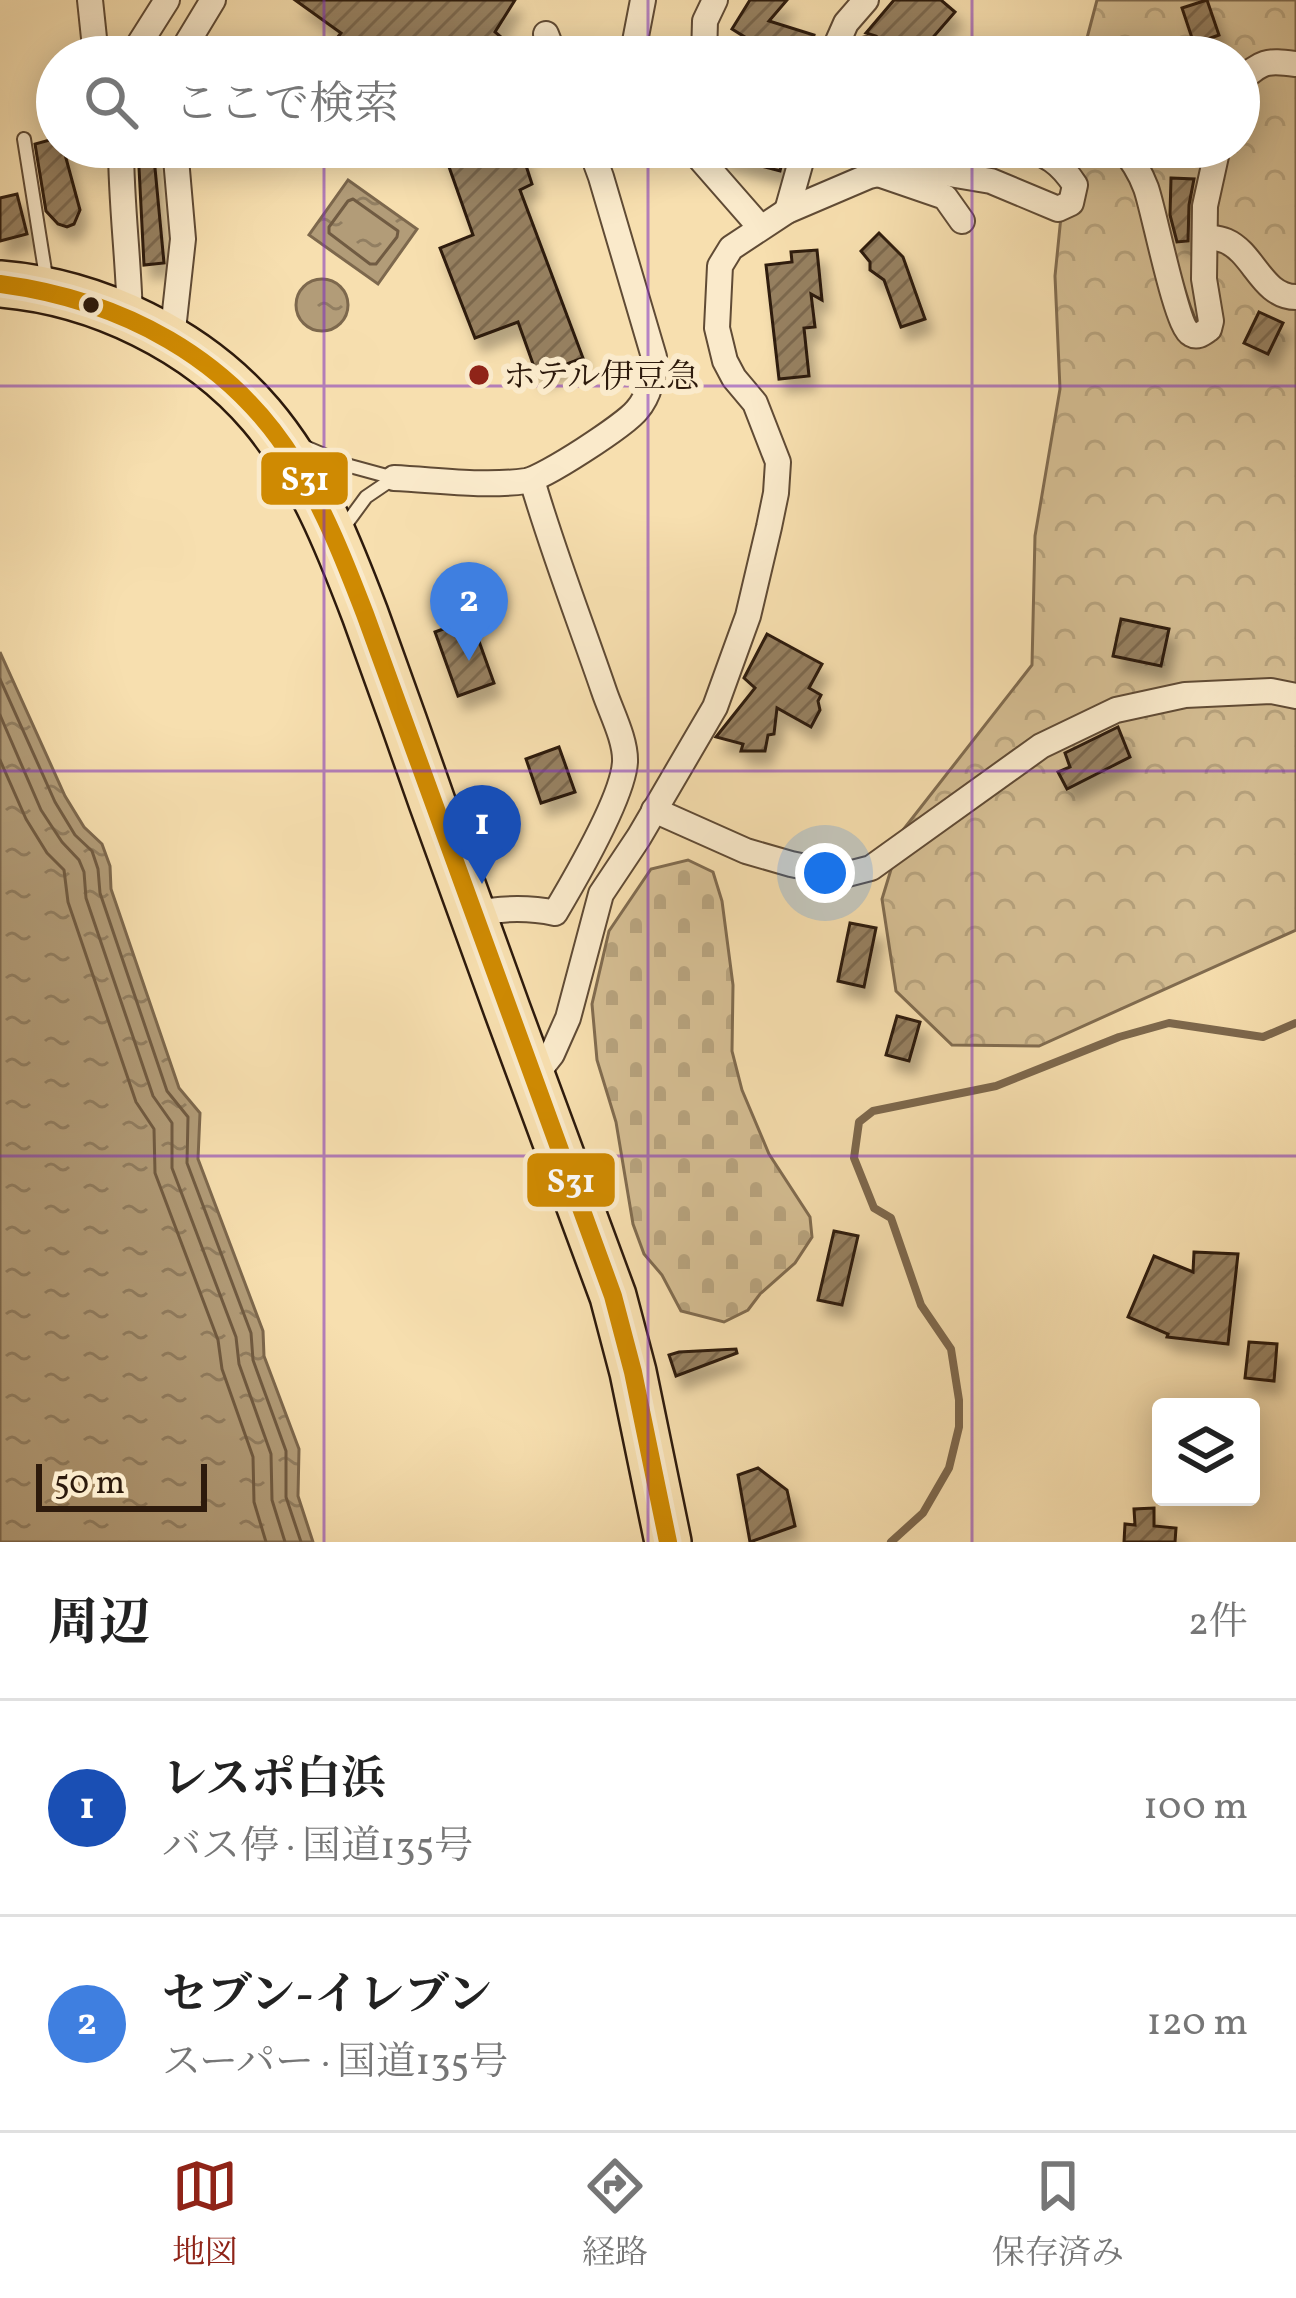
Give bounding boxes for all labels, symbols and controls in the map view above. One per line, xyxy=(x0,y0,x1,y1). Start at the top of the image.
search box xyxy=(36,36,1260,168)
icon: search xyxy=(78,69,144,135)
text: ここで検索 xyxy=(174,75,399,138)
unlabelled marker xyxy=(80,294,102,316)
place label: ホテル伊豆急 xyxy=(503,356,699,402)
marker: ホテル伊豆急 xyxy=(466,362,492,388)
line badge: S31 xyxy=(259,450,350,507)
text: S31 xyxy=(281,459,329,505)
pin: 2 xyxy=(430,562,508,661)
pin: 1 xyxy=(443,785,521,884)
your location xyxy=(795,843,855,903)
line badge: S31 xyxy=(525,1151,617,1209)
text: S31 xyxy=(547,1161,595,1207)
map controls xyxy=(1152,1398,1260,1506)
button: layers xyxy=(1152,1398,1260,1506)
scale bar xyxy=(36,1458,207,1511)
text: 50 m xyxy=(54,1462,125,1508)
text: 周辺 xyxy=(48,1590,150,1661)
text: 2件 xyxy=(1188,1597,1248,1651)
text: レスポ白浜 xyxy=(162,1750,386,1813)
text: 1 xyxy=(79,1781,95,1835)
text: 100 m xyxy=(1143,1781,1248,1835)
text: バス停 · 国道135号 xyxy=(162,1821,473,1875)
text: セブン-イレブン xyxy=(162,1966,492,2029)
text: 2 xyxy=(77,1997,97,2051)
text: 120 m xyxy=(1147,1997,1248,2051)
text: スーパー · 国道135号 xyxy=(162,2037,508,2091)
tab: 地図 xyxy=(172,2153,238,2278)
tab: 経路 xyxy=(582,2153,648,2278)
tab: 保存済み xyxy=(992,2153,1124,2278)

